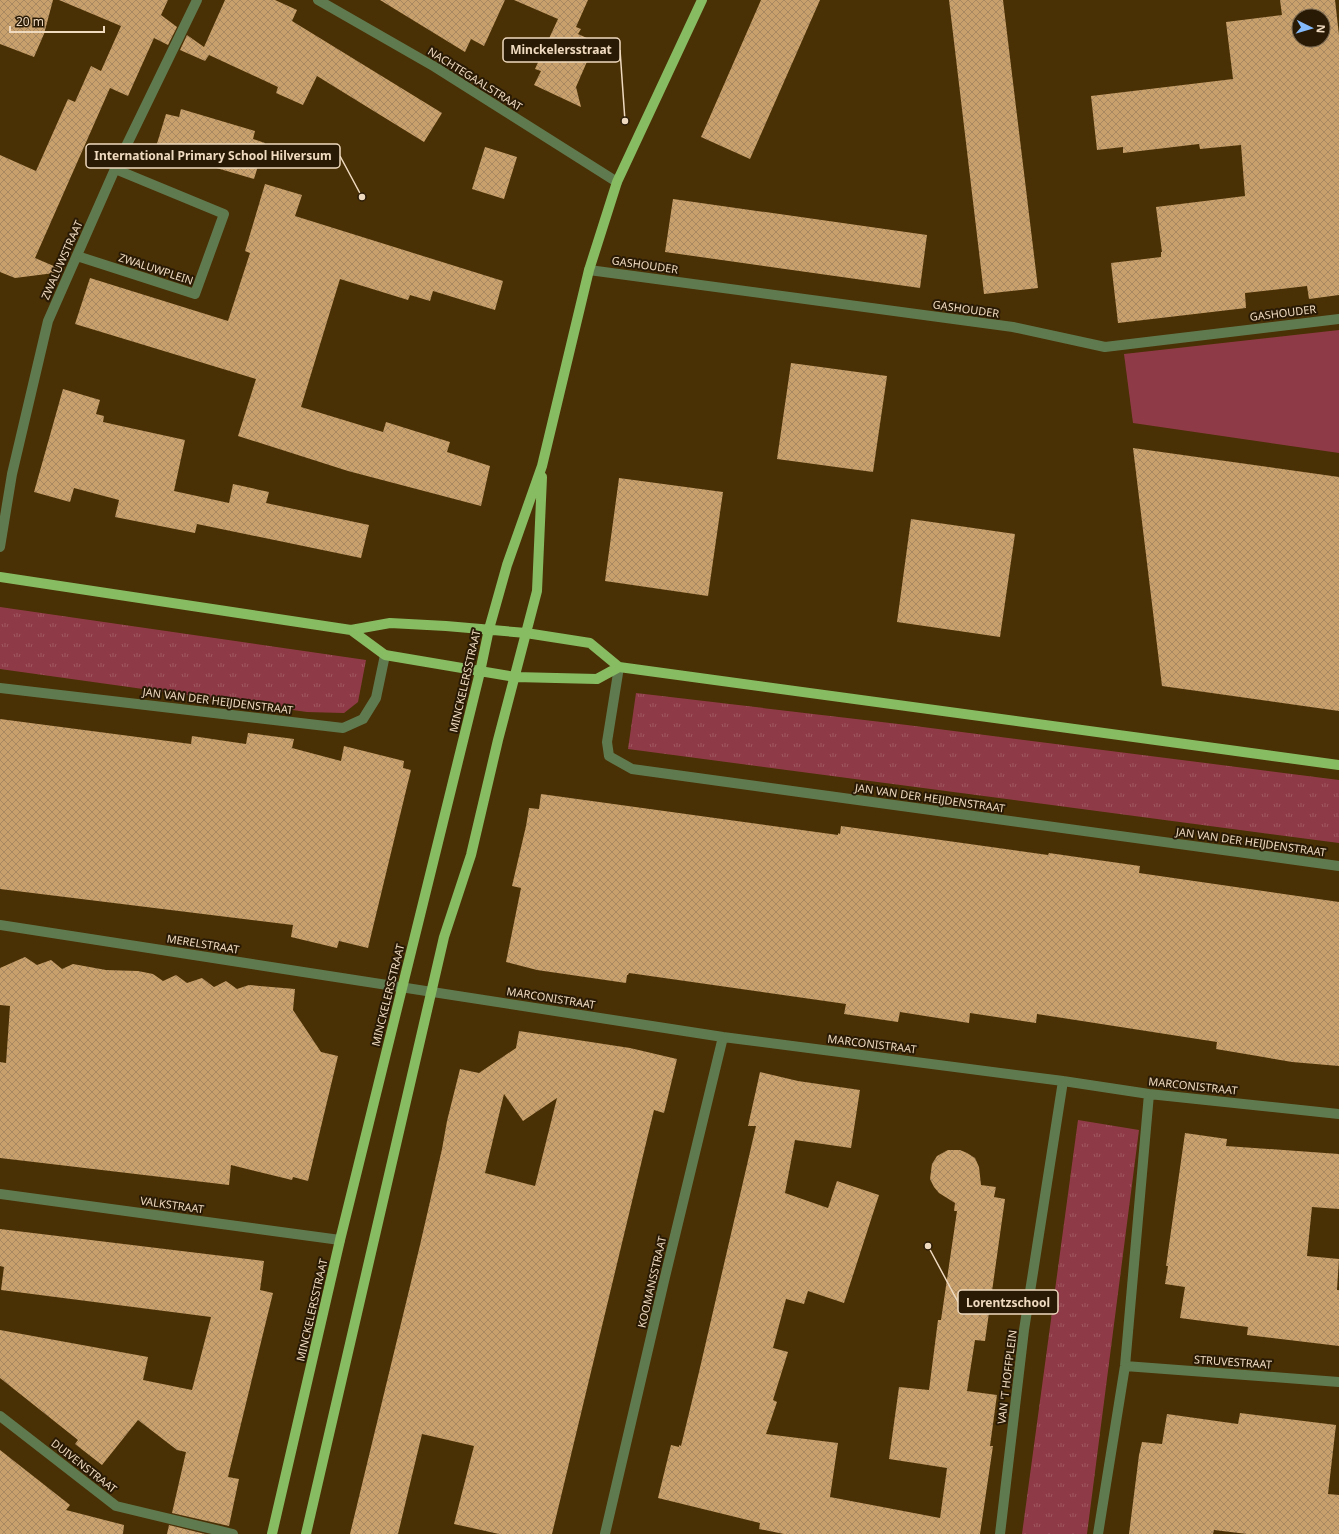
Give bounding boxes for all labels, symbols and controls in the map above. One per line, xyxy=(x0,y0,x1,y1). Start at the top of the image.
scale bar xyxy=(10,8,104,34)
north arrow xyxy=(1291,8,1331,48)
text: 20 m xyxy=(16,13,44,30)
text: N xyxy=(1314,24,1329,34)
callout: Minckelersstraat xyxy=(503,38,620,62)
text: Minckelersstraat xyxy=(510,41,612,58)
street label: NACHTEGAALSTRAAT xyxy=(425,43,525,114)
callout: International Primary School Hilversum xyxy=(86,144,340,168)
text: International Primary School Hilversum xyxy=(94,147,332,164)
street label: ZWALUWSTRAAT xyxy=(37,218,86,302)
street label: ZWALUWPLEIN xyxy=(117,249,195,288)
street label: GASHOUDER xyxy=(611,252,679,277)
street label: GASHOUDER xyxy=(932,296,1000,321)
street label: GASHOUDER xyxy=(1249,301,1317,324)
street label: MINCKELERSSTRAAT xyxy=(445,628,484,734)
street label: JAN VAN DER HEIJDENSTRAAT xyxy=(141,684,294,717)
street label: JAN VAN DER HEIJDENSTRAAT xyxy=(853,779,1006,815)
street label: JAN VAN DER HEIJDENSTRAAT xyxy=(1174,823,1327,859)
street label: MERELSTRAAT xyxy=(166,930,240,957)
street label: MINCKELERSSTRAAT xyxy=(368,942,408,1048)
street label: MARCONISTRAAT xyxy=(506,983,597,1012)
street label: MARCONISTRAAT xyxy=(827,1031,917,1056)
street label: MARCONISTRAAT xyxy=(1148,1073,1238,1098)
street label: VALKSTRAAT xyxy=(139,1193,205,1216)
street label: KOOMANSSTRAAT xyxy=(634,1235,669,1329)
street label: MINCKELERSSTRAAT xyxy=(292,1257,331,1363)
callout: Lorentzschool xyxy=(958,1290,1058,1314)
text: Lorentzschool xyxy=(966,1294,1050,1311)
street label: VAN 'T HOFFPLEIN xyxy=(993,1329,1020,1425)
street label: STRUVESTRAAT xyxy=(1194,1351,1273,1372)
street label: DUIVENSTRAAT xyxy=(48,1435,120,1496)

